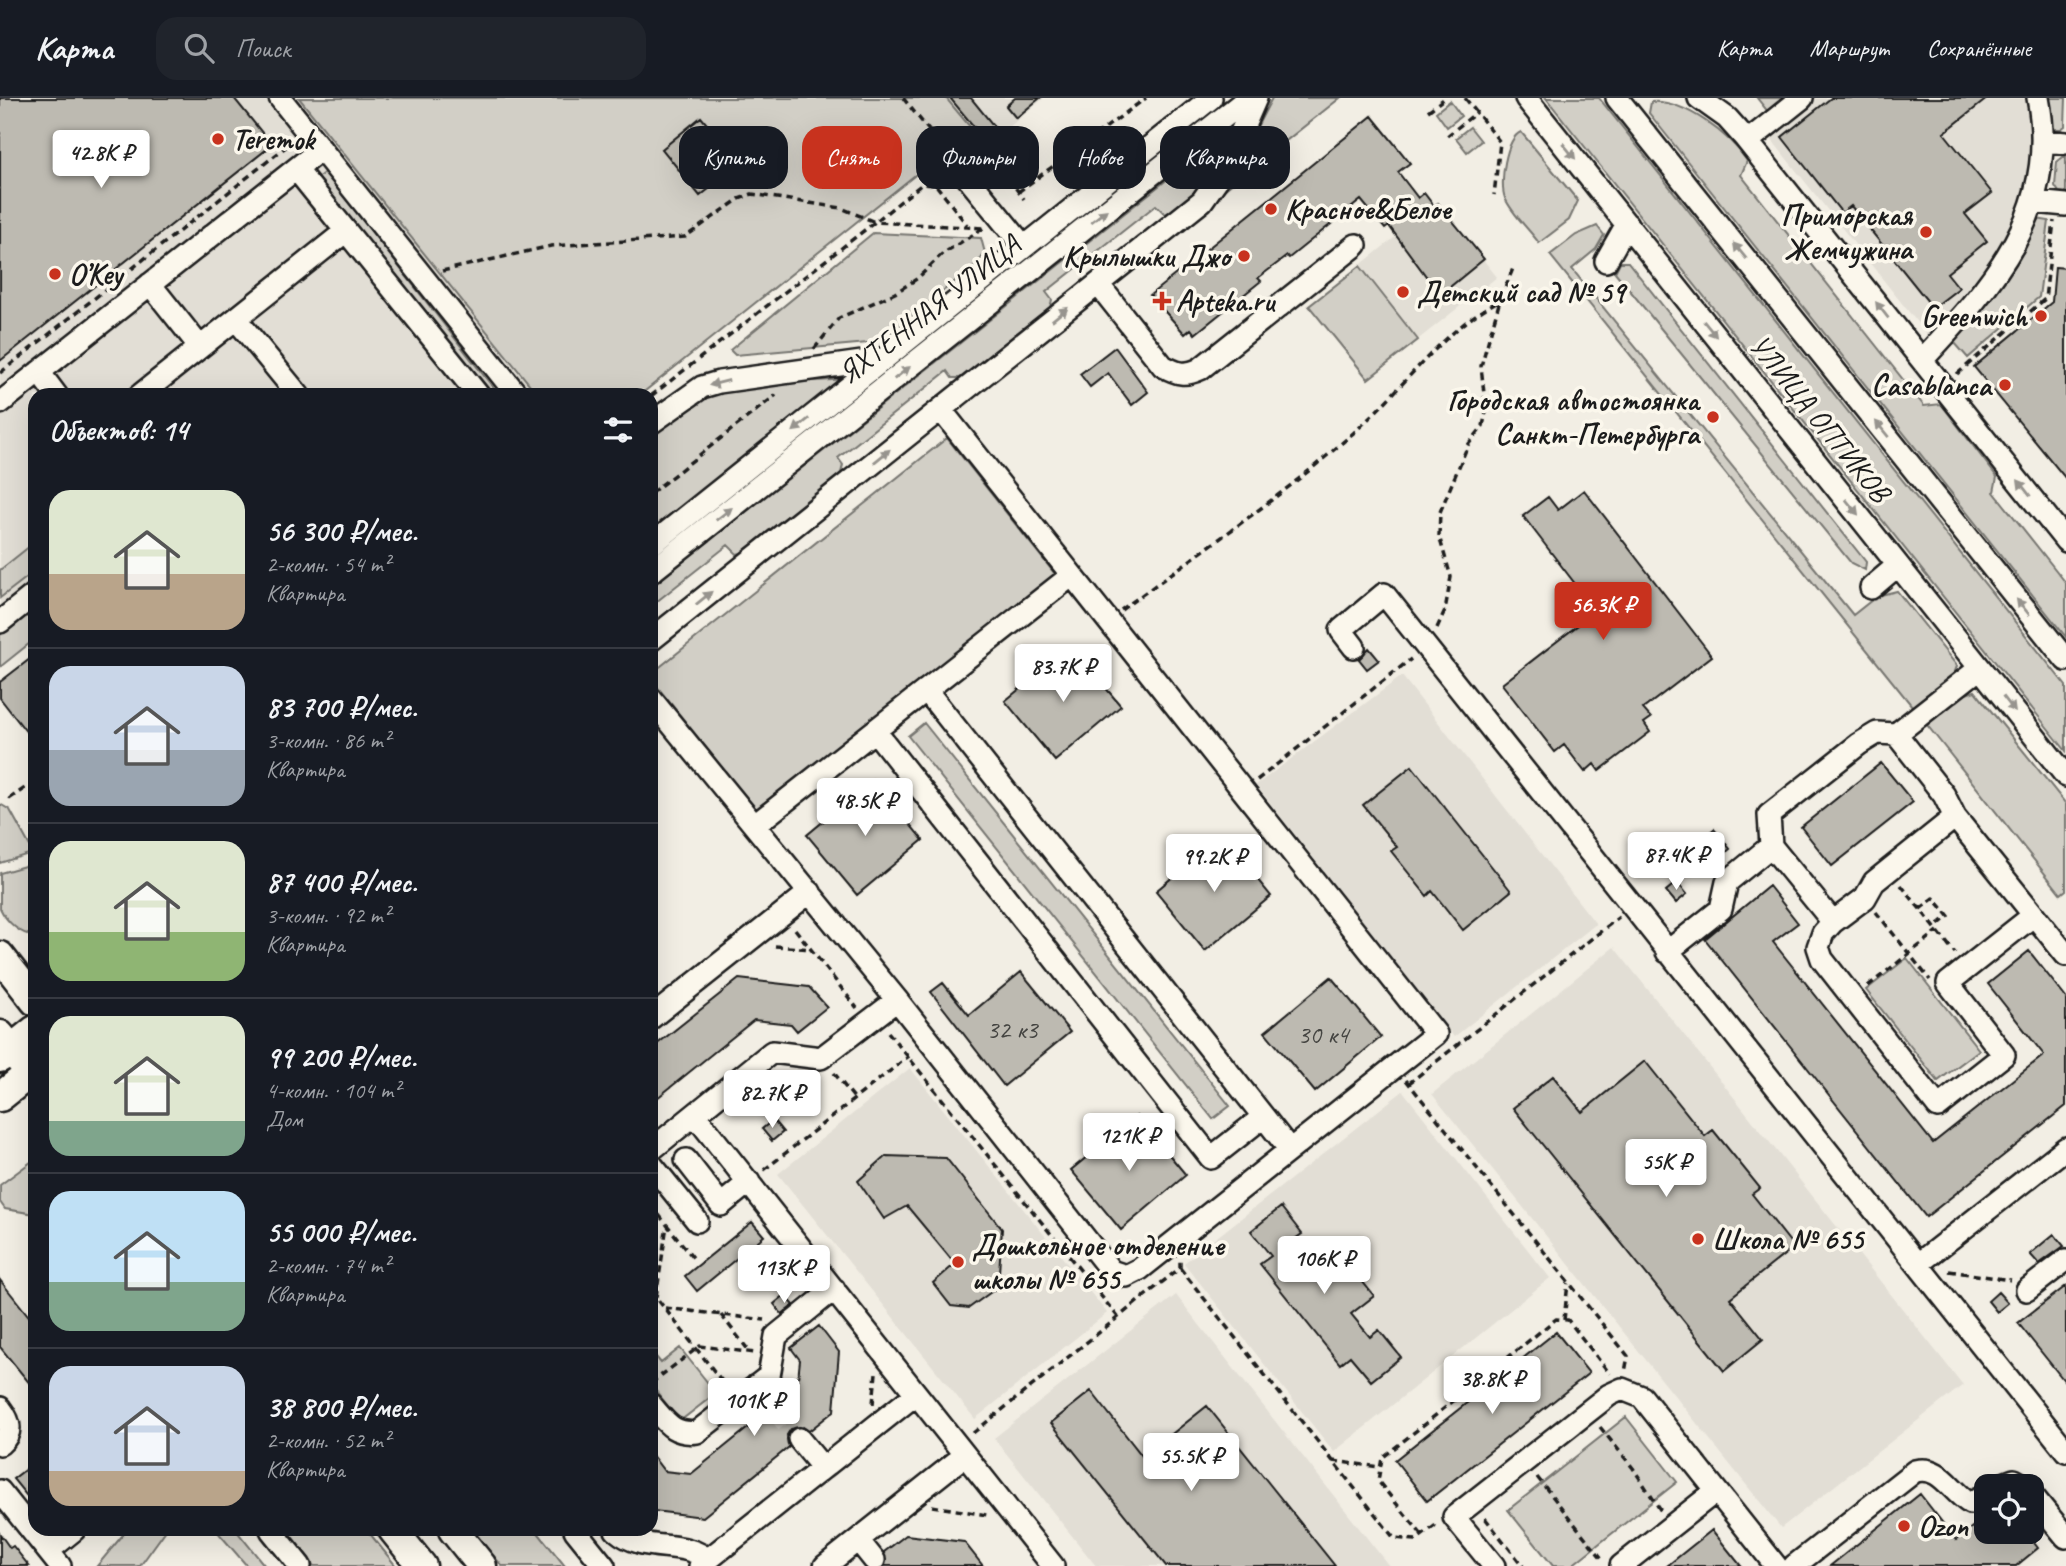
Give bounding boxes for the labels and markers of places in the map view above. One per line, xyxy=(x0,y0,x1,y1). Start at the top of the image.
place label: Teremok xyxy=(232,120,317,158)
pin: 42.8K ₽ xyxy=(36,130,166,190)
marker: Teremok xyxy=(210,131,226,147)
place label: Красное&Белое xyxy=(1285,190,1453,228)
place label: Приморская Жемчужина xyxy=(1781,196,1915,269)
marker: Красное&Белое xyxy=(1263,201,1279,217)
marker: Приморская Жемчужина xyxy=(1918,224,1934,240)
place label: Крылышки Джо xyxy=(1063,237,1233,275)
marker: Крылышки Джо xyxy=(1236,248,1252,264)
place label: O’Key xyxy=(69,255,125,293)
marker: O’Key xyxy=(47,266,63,282)
place label: Детский сад № 59 xyxy=(1417,273,1629,311)
place label: Apteka.ru xyxy=(1176,282,1276,320)
marker: Детский сад № 59 xyxy=(1395,284,1411,300)
marker: Apteka.ru xyxy=(1154,293,1170,309)
place label: Greenwich xyxy=(1921,297,2028,335)
marker: Greenwich xyxy=(2033,308,2049,324)
place label: Casablanca xyxy=(1871,366,1994,404)
marker: Casablanca xyxy=(1997,377,2013,393)
place label: Городская автостоянка Санкт-Петербурга xyxy=(1447,381,1702,453)
marker: Городская автостоянка Санкт-Петербурга xyxy=(1705,409,1721,425)
pin: 56.3K ₽ xyxy=(1538,582,1668,642)
pin: 83.7K ₽ xyxy=(998,644,1128,704)
pin: 48.5K ₽ xyxy=(800,778,930,838)
pin: 87.4K ₽ xyxy=(1611,832,1741,892)
pin: 99.2K ₽ xyxy=(1149,834,1279,894)
pin: 82.7K ₽ xyxy=(707,1070,837,1130)
pin: 121K ₽ xyxy=(1072,1114,1186,1173)
pin: 55K ₽ xyxy=(1617,1140,1715,1199)
place label: Школа № 655 xyxy=(1712,1220,1866,1258)
place label: Дошкольное отделение школы № 655 xyxy=(972,1226,1226,1298)
marker: Школа № 655 xyxy=(1690,1231,1706,1247)
pin: 106K ₽ xyxy=(1267,1236,1381,1296)
pin: 113K ₽ xyxy=(727,1246,841,1305)
marker: Дошкольное отделение школы № 655 xyxy=(950,1254,966,1270)
pin: 38.8K ₽ xyxy=(1427,1356,1557,1416)
pin: 101K ₽ xyxy=(697,1378,811,1438)
pin: 55.5K ₽ xyxy=(1126,1434,1256,1493)
place label: Ozon xyxy=(1918,1507,1969,1545)
marker: Ozon xyxy=(1896,1518,1912,1534)

